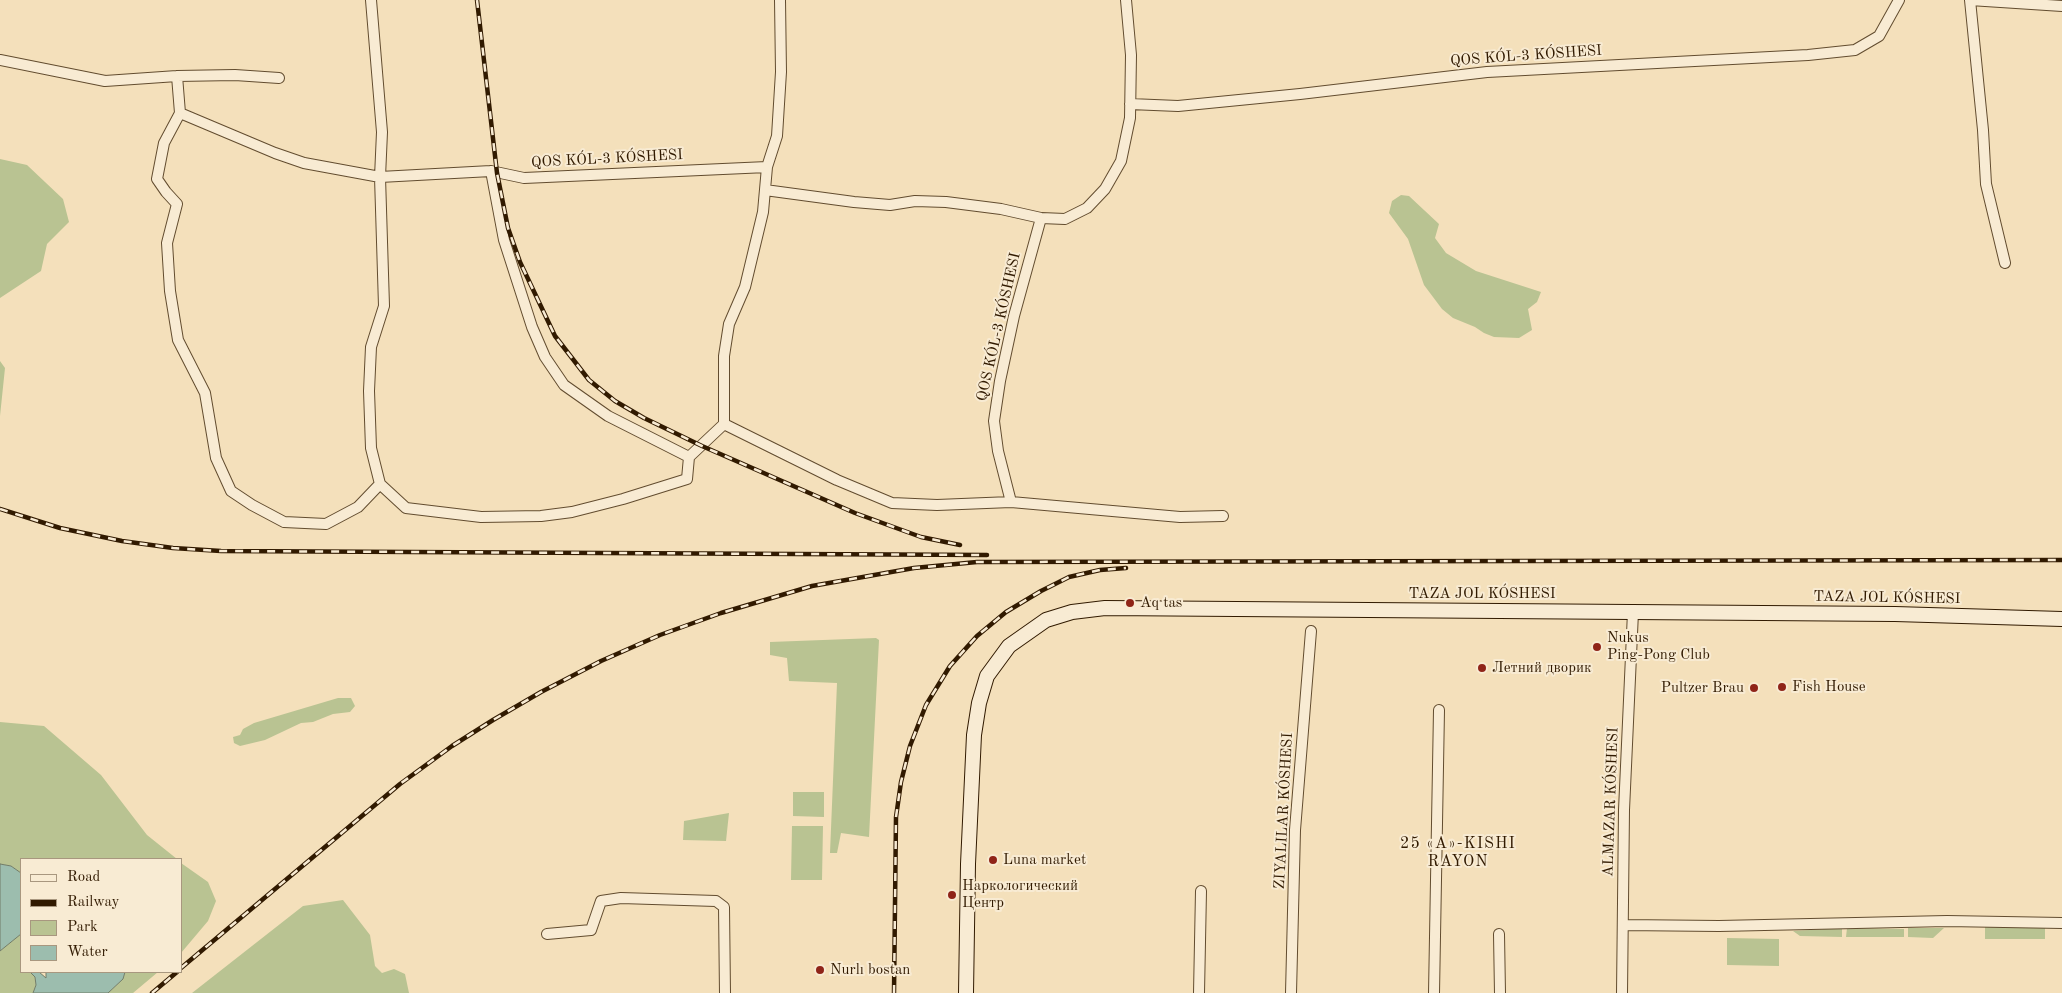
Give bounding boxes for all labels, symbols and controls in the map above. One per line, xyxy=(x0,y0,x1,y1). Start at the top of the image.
street label: QOS KÓL-3 KÓSHESI xyxy=(1449,42,1603,70)
street label: QOS KÓL-3 KÓSHESI xyxy=(531,146,683,172)
street label: QOS KÓL-3 KÓSHESI xyxy=(973,251,1025,403)
street label: TAZA JOL KÓSHESI xyxy=(1408,585,1556,603)
street label: TAZA JOL KÓSHESI xyxy=(1813,588,1961,608)
place label: Aq tas xyxy=(1140,594,1182,612)
marker: Aq tas xyxy=(1124,597,1136,609)
place label: Nukus Ping-Pong Club xyxy=(1607,629,1710,664)
marker: Nukus Ping-Pong Club xyxy=(1591,641,1603,653)
place label: Летний дворик xyxy=(1492,659,1592,677)
marker: Летний дворик xyxy=(1476,662,1488,674)
place label: Fish House xyxy=(1792,678,1866,696)
place label: Pultzer Brau xyxy=(1661,679,1744,697)
marker: Fish House xyxy=(1776,681,1788,693)
marker: Pultzer Brau xyxy=(1748,682,1760,694)
street label: ALMAZAR KÓSHESI xyxy=(1599,727,1623,877)
street label: ZIYALILAR KÓSHESI xyxy=(1271,732,1297,890)
district label: 25 «A»-KISHI RAYON xyxy=(1399,834,1517,872)
place label: Luna market xyxy=(1003,851,1086,869)
marker: Luna market xyxy=(987,854,999,866)
legend xyxy=(20,858,182,973)
text: Road xyxy=(67,870,100,885)
place label: Наркологический Центр xyxy=(962,877,1078,912)
marker: Наркологический Центр xyxy=(946,889,958,901)
text: Railway xyxy=(67,895,120,910)
text: Park xyxy=(67,920,98,935)
text: Water xyxy=(67,945,108,960)
place label: Nurlı bostan xyxy=(830,961,910,979)
marker: Nurlı bostan xyxy=(814,964,826,976)

